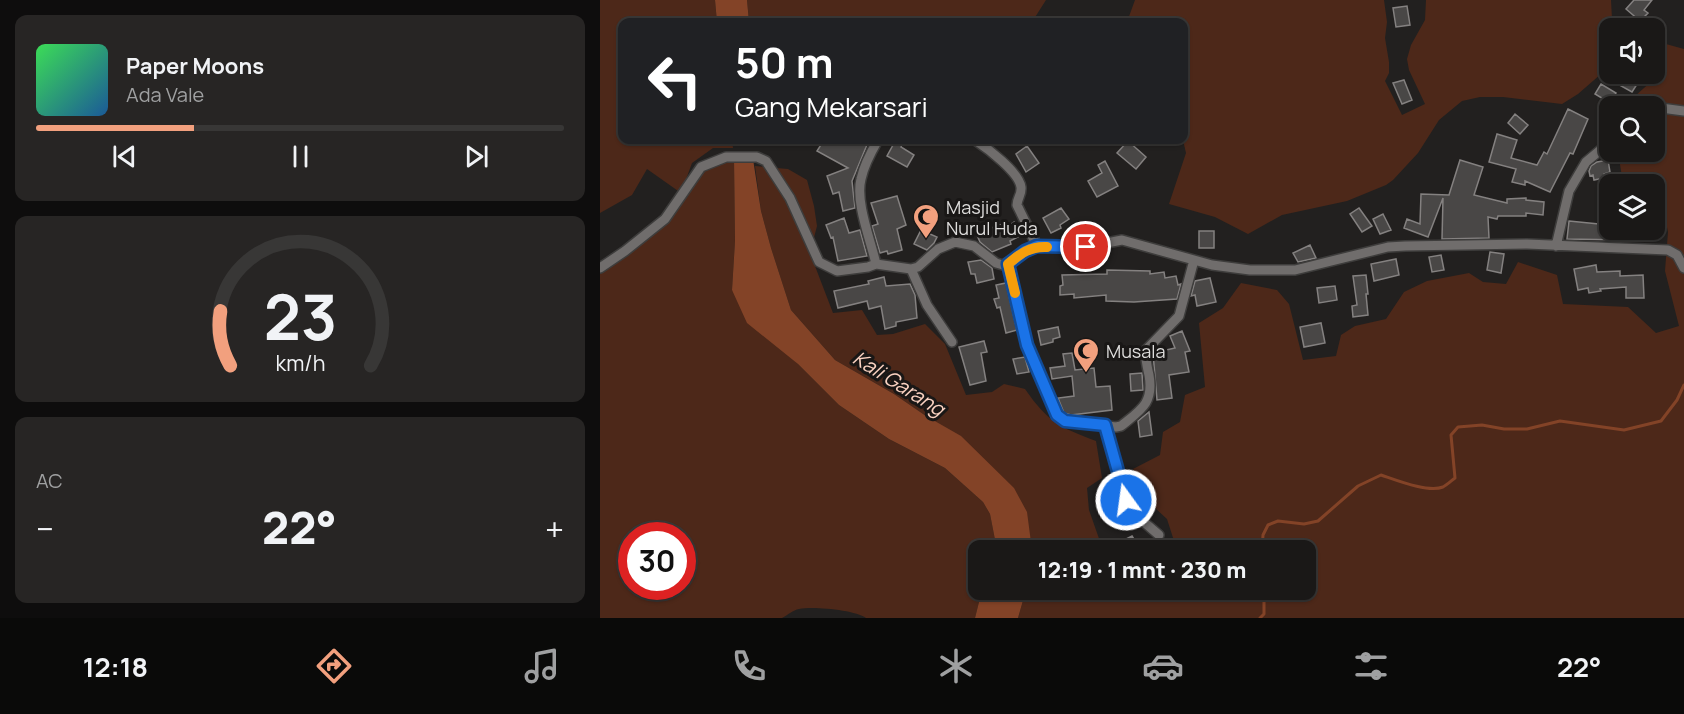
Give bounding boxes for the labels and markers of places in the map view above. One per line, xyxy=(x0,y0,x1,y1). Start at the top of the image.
place label: Masjid Nurul Huda xyxy=(946,195,1038,240)
mosque icon: Masjid Nurul Huda xyxy=(911,202,941,240)
pin xyxy=(1060,221,1111,272)
mosque icon: Musala xyxy=(1071,336,1101,374)
place label: Musala xyxy=(1106,339,1165,363)

